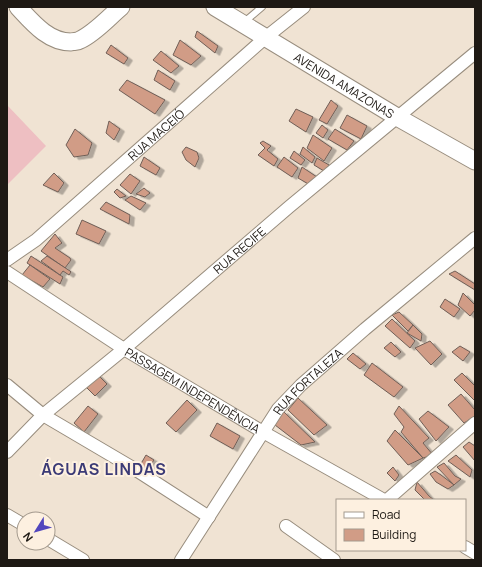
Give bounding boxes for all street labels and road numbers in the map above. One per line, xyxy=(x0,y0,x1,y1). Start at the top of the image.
street label: AVENIDA AMAZONAS xyxy=(291,48,397,122)
street label: RUA MACEIÓ xyxy=(124,105,188,164)
street label: RUA RECIFE xyxy=(209,222,269,277)
street label: PASSAGEM INDEPENDÊNCIA xyxy=(122,343,264,437)
street label: RUA FORTALEZA xyxy=(268,344,346,418)

